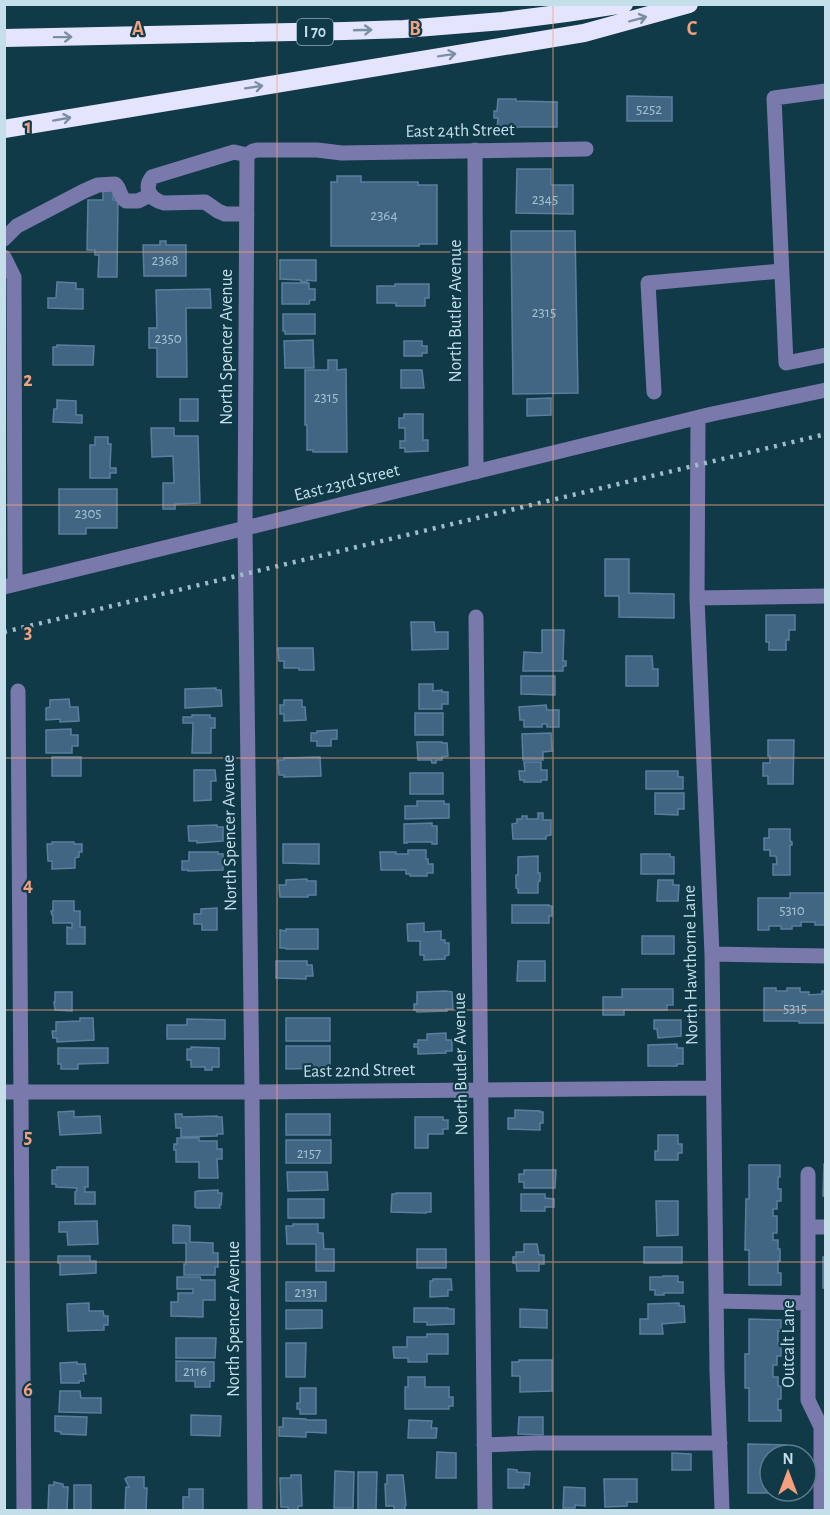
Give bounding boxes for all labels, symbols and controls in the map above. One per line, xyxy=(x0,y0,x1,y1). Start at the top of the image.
one-way arrow xyxy=(628,12,647,24)
text: A xyxy=(132,19,144,39)
road number: I 70 xyxy=(297,19,333,45)
text: B xyxy=(409,19,421,39)
text: C xyxy=(687,19,698,39)
one-way arrow xyxy=(352,25,372,36)
one-way arrow xyxy=(52,31,72,42)
one-way arrow xyxy=(437,50,456,61)
one-way arrow xyxy=(244,81,264,92)
house number: 5252 xyxy=(636,102,662,117)
one-way arrow xyxy=(52,114,72,125)
text: 1 xyxy=(24,117,32,137)
street label: East 24th Street xyxy=(405,121,515,141)
house number: 2345 xyxy=(532,192,558,207)
house number: 2364 xyxy=(370,208,398,223)
street label: North Butler Avenue xyxy=(447,239,465,383)
house number: 2368 xyxy=(151,253,179,268)
street label: North Spencer Avenue xyxy=(218,269,236,425)
house number: 2315 xyxy=(532,305,556,320)
house number: 2350 xyxy=(154,331,182,346)
text: 2 xyxy=(23,370,33,390)
house number: 2315 xyxy=(314,390,338,405)
street label: East 23rd Street xyxy=(292,461,402,505)
house number: 2305 xyxy=(74,506,102,521)
text: 3 xyxy=(24,622,32,642)
street label: North Spencer Avenue xyxy=(220,755,240,911)
text: 4 xyxy=(23,875,33,895)
street label: North Hawthorne Lane xyxy=(681,885,701,1045)
house number: 5310 xyxy=(779,903,805,918)
street label: North Butler Avenue xyxy=(451,992,471,1136)
house number: 5315 xyxy=(783,1001,807,1016)
street label: East 22nd Street xyxy=(303,1061,416,1081)
text: 5 xyxy=(24,1127,32,1147)
house number: 2157 xyxy=(297,1146,321,1161)
street label: North Spencer Avenue xyxy=(225,1241,243,1397)
house number: 2131 xyxy=(294,1285,318,1300)
street label: Outcalt Lane xyxy=(780,1300,798,1388)
house number: 2116 xyxy=(183,1364,207,1379)
text: 6 xyxy=(23,1380,33,1400)
north arrow xyxy=(758,1443,818,1503)
text: N xyxy=(782,1451,794,1467)

